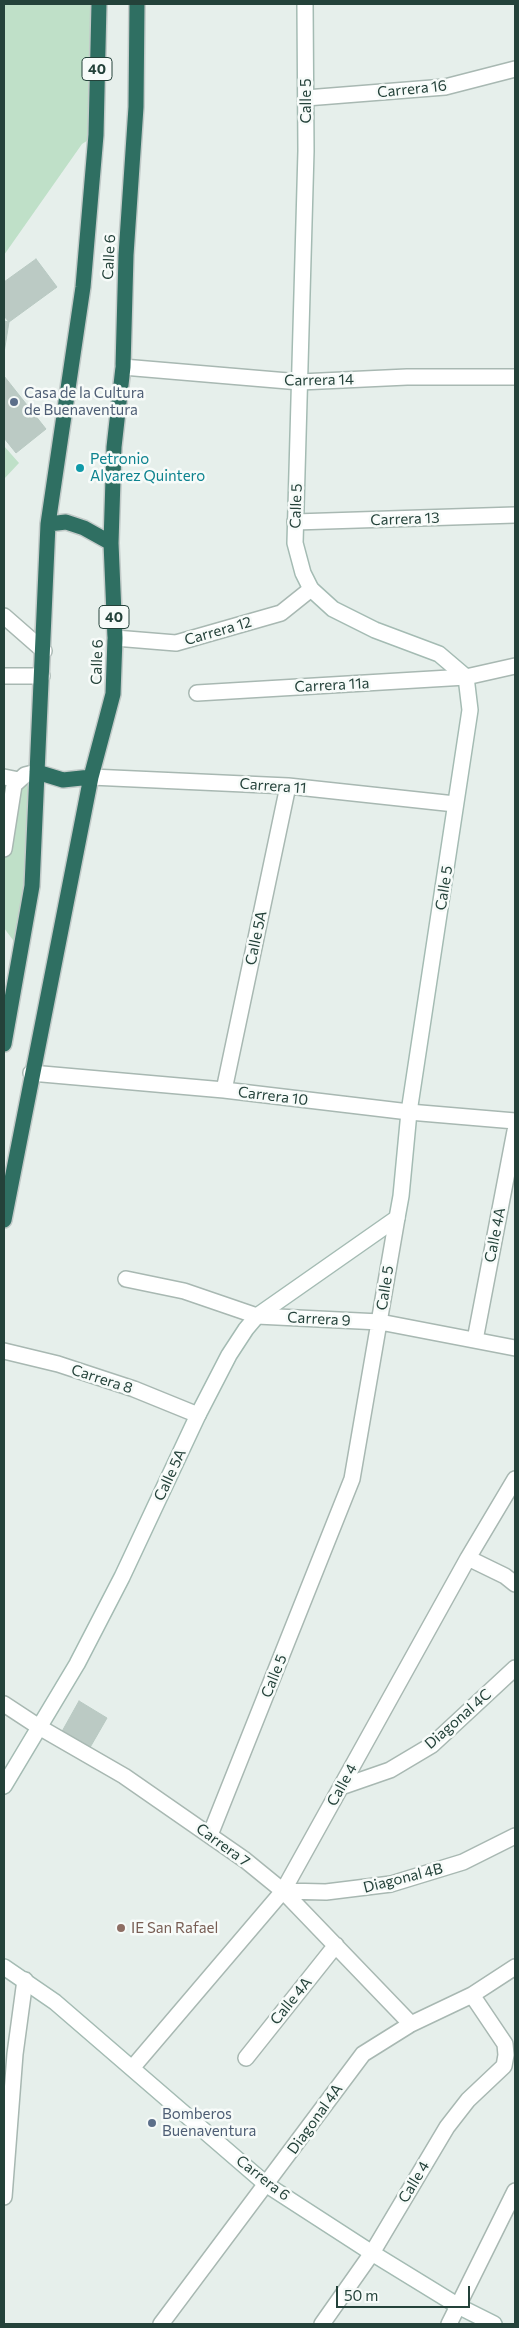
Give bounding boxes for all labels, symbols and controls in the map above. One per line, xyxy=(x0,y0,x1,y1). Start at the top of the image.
road number: 40 xyxy=(82,58,112,80)
street label: Carrera 16 xyxy=(376,76,448,102)
street label: Calle 5 xyxy=(297,78,315,124)
street label: Calle 6 xyxy=(99,234,119,280)
street label: Carrera 14 xyxy=(284,370,354,390)
place label: Casa de la Cultura de Buenaventura xyxy=(24,384,144,419)
marker: Casa de la Cultura de Buenaventura xyxy=(8,396,20,408)
place label: Petronio Alvarez Quintero xyxy=(90,450,205,485)
marker: Petronio Alvarez Quintero xyxy=(74,462,86,474)
street label: Calle 5 xyxy=(286,483,306,529)
street label: Carrera 13 xyxy=(370,509,440,529)
road number: 40 xyxy=(99,606,129,628)
street label: Carrera 12 xyxy=(182,613,254,649)
street label: Calle 6 xyxy=(87,639,107,685)
street label: Carrera 11a xyxy=(294,674,370,696)
street label: Carrera 11 xyxy=(239,775,307,797)
street label: Calle 5 xyxy=(432,864,456,912)
street label: Calle 5A xyxy=(241,909,271,967)
street label: Carrera 10 xyxy=(237,1083,309,1109)
street label: Calle 4A xyxy=(481,1206,509,1264)
street label: Calle 5 xyxy=(373,1264,397,1312)
street label: Carrera 9 xyxy=(287,1308,351,1330)
street label: Carrera 8 xyxy=(69,1361,135,1397)
street label: Calle 5A xyxy=(150,1446,190,1504)
street label: Calle 5 xyxy=(257,1652,291,1700)
street label: Diagonal 4C xyxy=(421,1685,495,1753)
street label: Calle 4 xyxy=(323,1761,361,1809)
street label: Carrera 7 xyxy=(193,1819,253,1871)
street label: Diagonal 4B xyxy=(361,1859,445,1897)
place label: IE San Rafael xyxy=(131,1919,218,1937)
marker: IE San Rafael xyxy=(115,1922,127,1934)
street label: Calle 4A xyxy=(266,1974,316,2028)
street label: Diagonal 4A xyxy=(284,2080,346,2158)
place label: Bomberos Buenaventura xyxy=(162,2105,256,2140)
marker: Bomberos Buenaventura xyxy=(146,2117,158,2129)
street label: Carrera 6 xyxy=(232,2151,294,2205)
street label: Calle 4 xyxy=(395,2158,433,2206)
scale bar xyxy=(339,2276,473,2308)
text: 50 m xyxy=(344,2286,378,2304)

